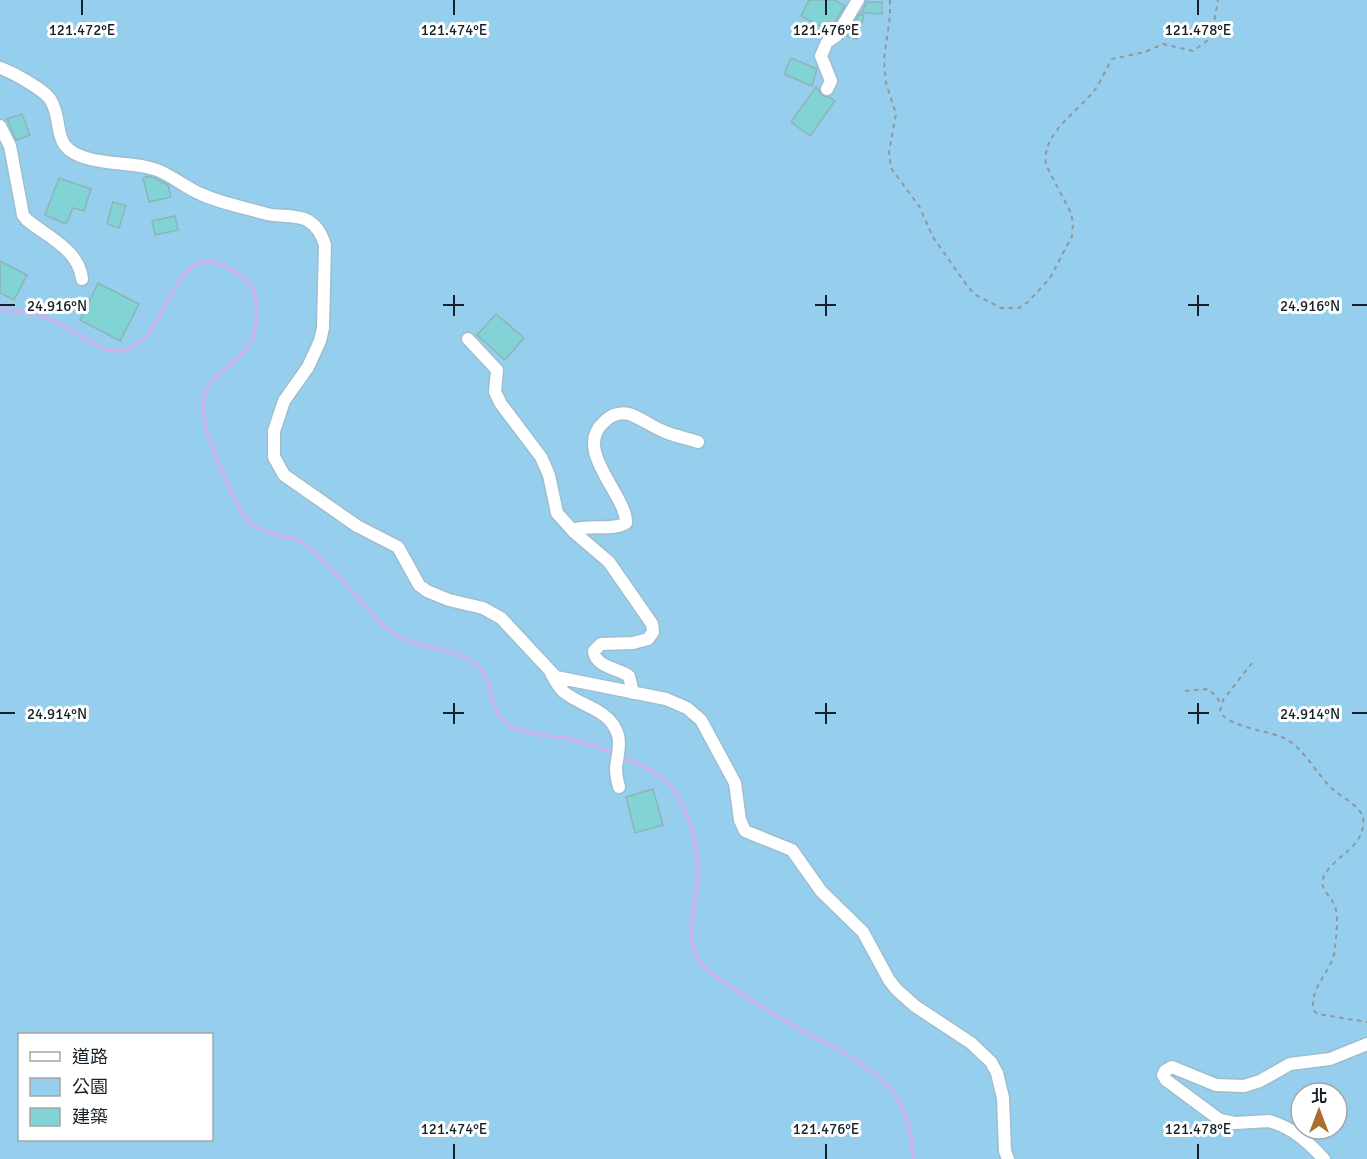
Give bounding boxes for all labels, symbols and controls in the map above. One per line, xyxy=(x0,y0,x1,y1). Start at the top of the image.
text: 121.472°E xyxy=(49,21,115,39)
text: 121.474°E xyxy=(421,21,487,39)
text: 121.476°E xyxy=(793,21,859,39)
text: 121.478°E xyxy=(1165,21,1231,39)
text: 24.916°N xyxy=(27,297,87,315)
text: 24.916°N xyxy=(1280,297,1340,315)
text: 24.914°N xyxy=(27,705,87,723)
text: 24.914°N xyxy=(1280,705,1340,723)
legend xyxy=(18,1033,213,1141)
text: 道路 xyxy=(72,1046,108,1068)
text: 公園 xyxy=(72,1076,108,1098)
north arrow xyxy=(1289,1081,1349,1141)
text: 北 xyxy=(1311,1087,1327,1107)
text: 建築 xyxy=(72,1106,108,1128)
text: 121.474°E xyxy=(421,1120,487,1138)
text: 121.476°E xyxy=(793,1120,859,1138)
text: 121.478°E xyxy=(1165,1120,1231,1138)

